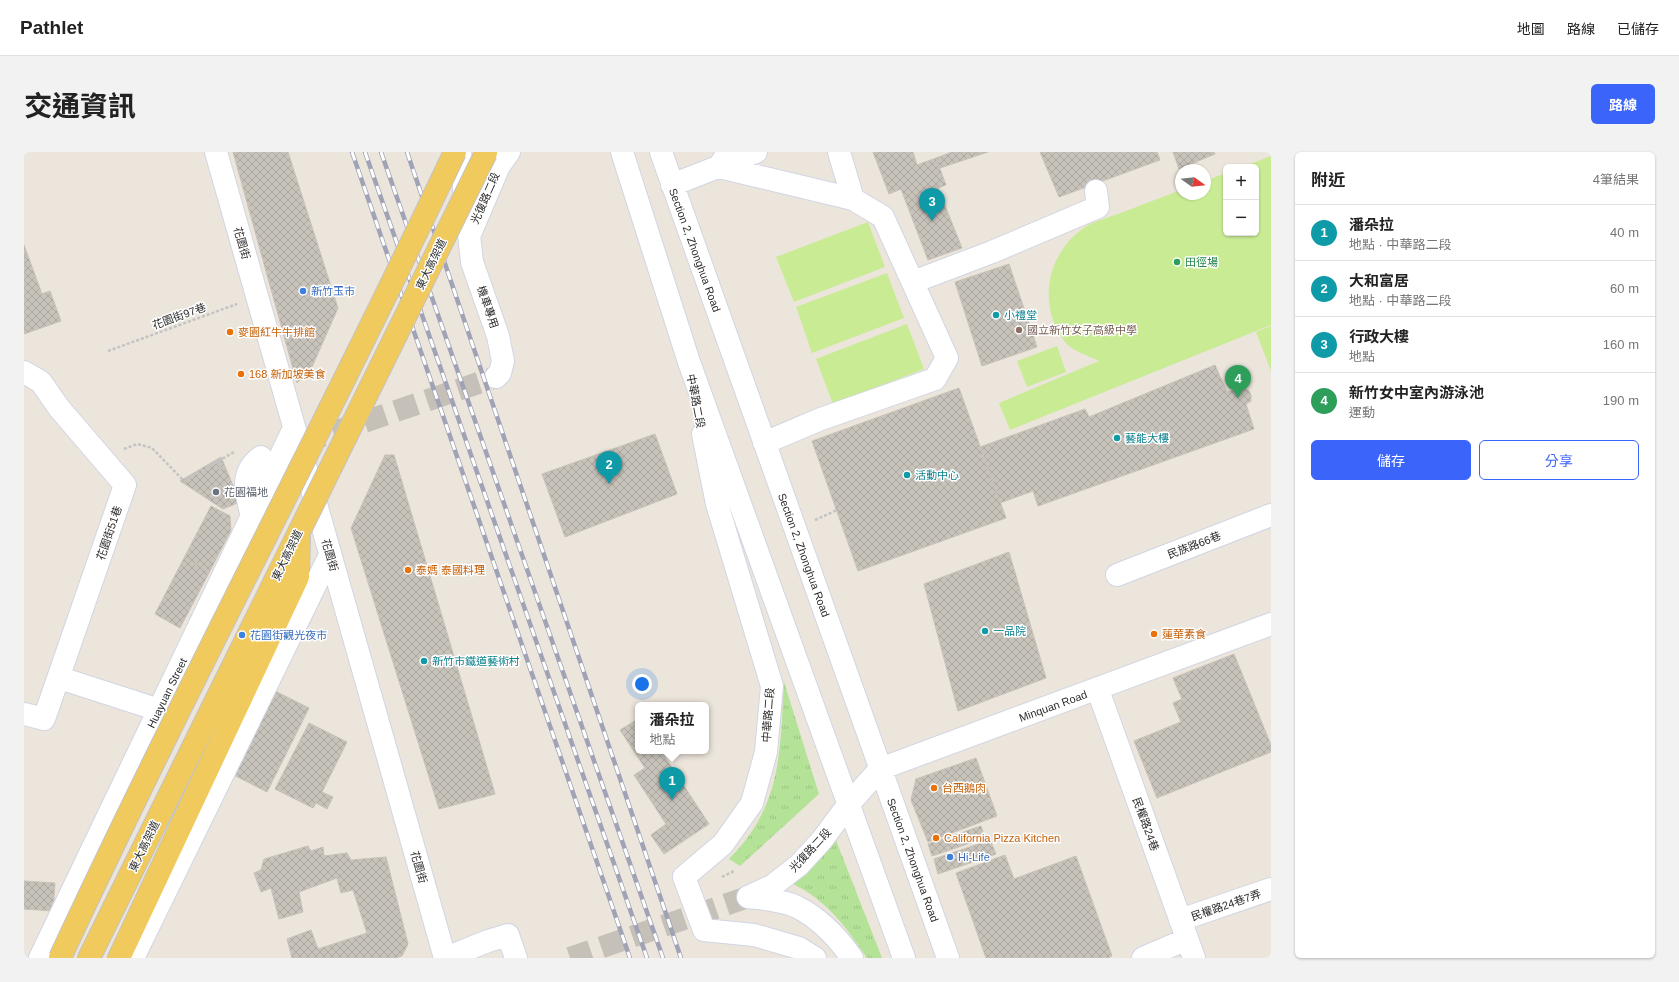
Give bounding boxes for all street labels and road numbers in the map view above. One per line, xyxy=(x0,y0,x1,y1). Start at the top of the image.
street label: 光復路二段 xyxy=(468,170,502,226)
street label: Section 2, Zhonghua Road xyxy=(667,186,723,314)
street label: 花園街 xyxy=(232,225,252,261)
street label: 東大高架道 xyxy=(414,237,448,291)
street label: 機車專用 xyxy=(475,284,501,330)
street label: 花園街97巷 xyxy=(151,301,207,331)
street label: 中華路二段 xyxy=(685,373,707,429)
street label: Section 2, Zhonghua Road xyxy=(776,491,832,619)
street label: 花園街51巷 xyxy=(94,504,124,562)
street label: 東大高架道 xyxy=(270,528,304,582)
street label: 民族路66巷 xyxy=(1166,529,1222,561)
street label: 花園街 xyxy=(320,537,340,573)
street label: Huayuan Street xyxy=(145,656,189,730)
street label: 中華路二段 xyxy=(760,687,776,743)
street label: Minquan Road xyxy=(1017,688,1089,724)
street label: Section 2, Zhonghua Road xyxy=(885,796,941,924)
street label: 民權路24巷 xyxy=(1131,796,1161,852)
street label: 東大高架道 xyxy=(127,819,161,873)
street label: 光復路二段 xyxy=(787,826,833,874)
street label: 花園街 xyxy=(409,849,429,885)
street label: 民權路24巷7弄 xyxy=(1189,887,1263,923)

